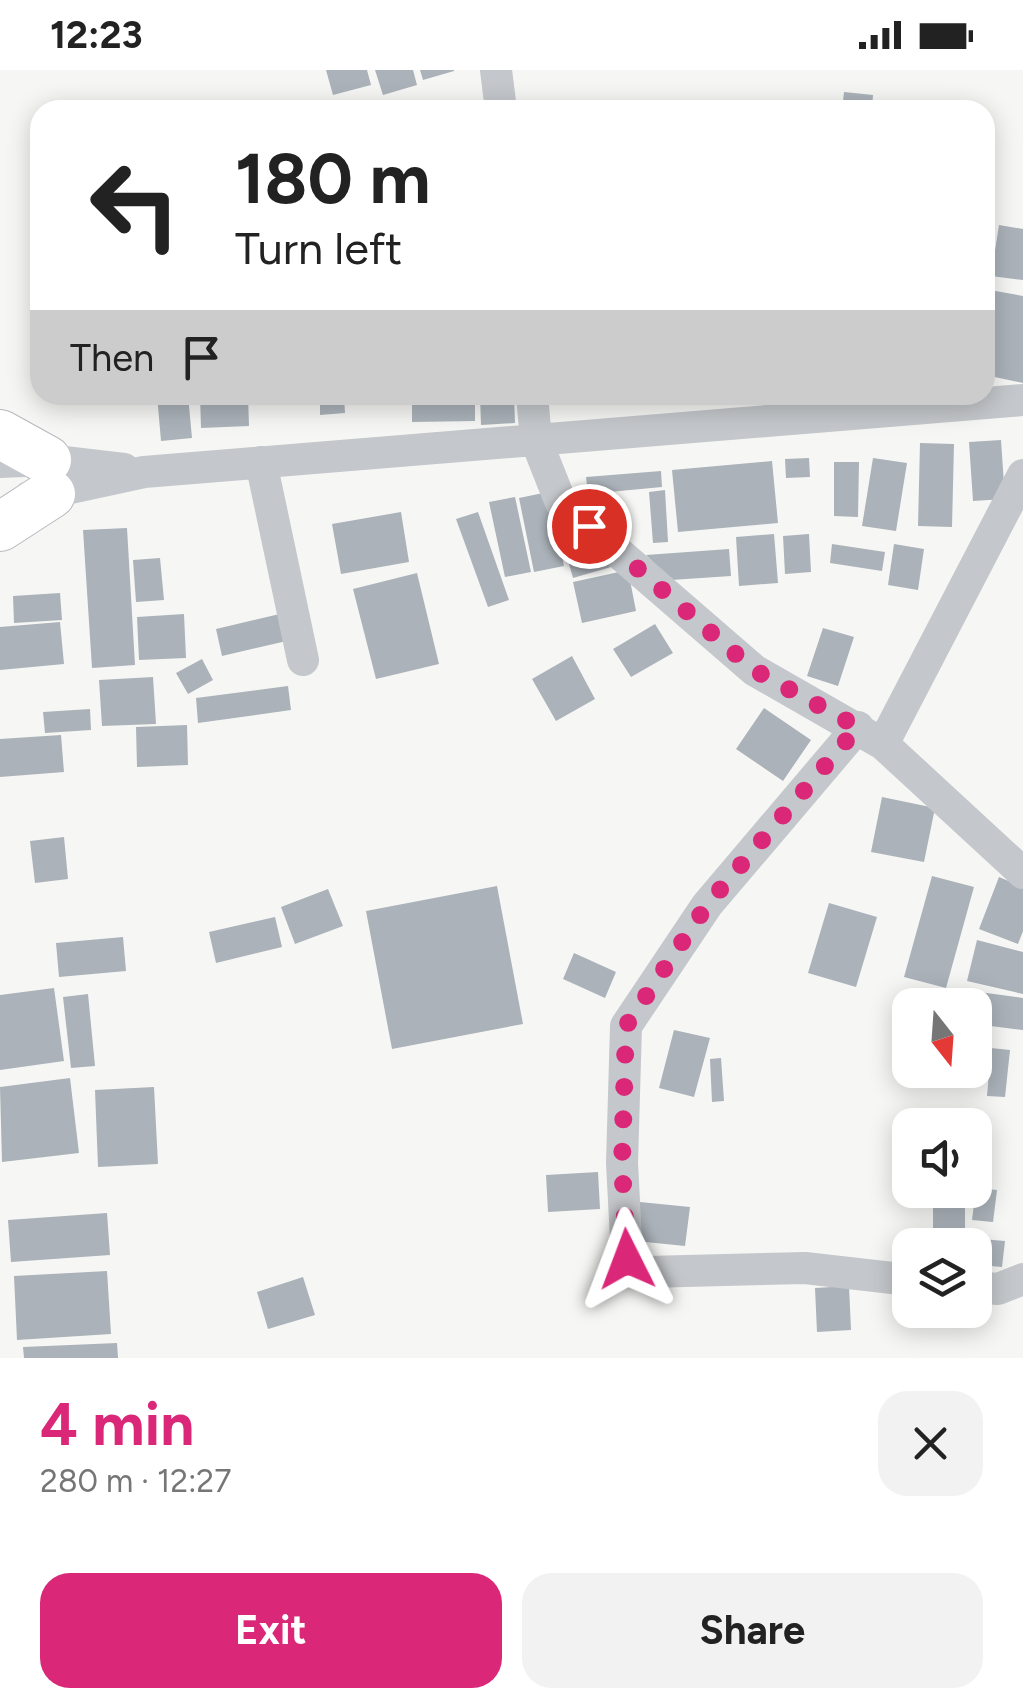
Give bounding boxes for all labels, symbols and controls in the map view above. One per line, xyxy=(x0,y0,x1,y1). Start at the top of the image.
text: 12:23 xyxy=(50,12,143,58)
text: 180 m xyxy=(235,136,430,221)
icon: left xyxy=(70,140,200,270)
text: Turn left xyxy=(235,221,402,275)
icon: arrive xyxy=(174,330,229,385)
text: Then xyxy=(70,335,154,381)
pin xyxy=(547,484,632,569)
icon: arrive xyxy=(562,499,617,554)
north arrow xyxy=(892,988,992,1088)
map controls xyxy=(892,988,992,1328)
button: sound xyxy=(892,1108,992,1208)
position arrow xyxy=(575,1207,679,1311)
button: layers xyxy=(892,1228,992,1328)
text: 4 min xyxy=(40,1388,194,1460)
button: close xyxy=(878,1391,983,1496)
text: 280 m · 12:27 xyxy=(40,1462,231,1500)
button: Exit xyxy=(40,1573,502,1688)
button: Share xyxy=(522,1573,983,1688)

